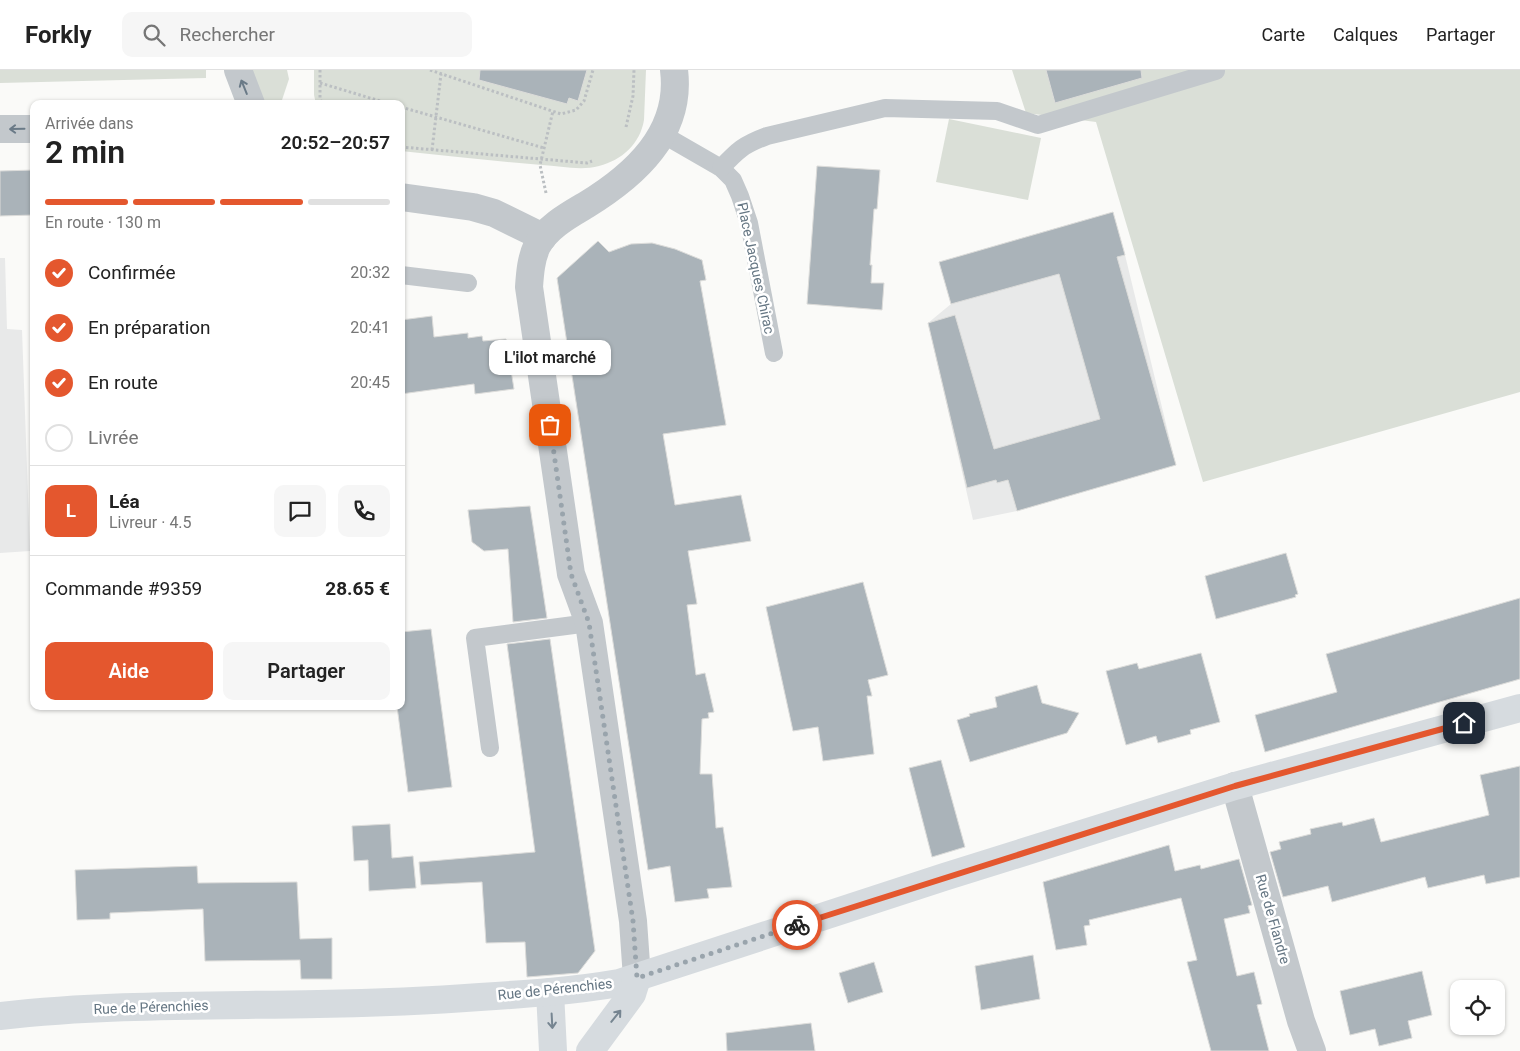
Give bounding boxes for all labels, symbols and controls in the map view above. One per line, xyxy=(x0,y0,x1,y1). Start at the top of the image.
search box xyxy=(122,12,472,57)
text: Forkly xyxy=(25,21,92,49)
icon: search xyxy=(140,21,168,49)
text: Rechercher xyxy=(180,23,275,46)
text: Carte xyxy=(1262,24,1305,45)
text: Calques xyxy=(1333,24,1398,45)
text: Partager xyxy=(1426,24,1495,45)
one-way arrow xyxy=(239,80,249,95)
text: Arrivée dans xyxy=(45,114,134,133)
one-way arrow xyxy=(9,124,26,134)
text: 20:52–20:57 xyxy=(281,131,390,154)
text: 2 min xyxy=(45,133,125,171)
street label: Place Jacques Chirac xyxy=(734,201,778,335)
text: En route · 130 m xyxy=(45,213,161,232)
icon: check xyxy=(45,259,73,287)
text: Confirmée xyxy=(88,261,175,284)
text: 20:32 xyxy=(350,263,390,282)
icon: check xyxy=(45,314,73,342)
text: En préparation xyxy=(88,316,211,339)
text: 20:41 xyxy=(350,318,390,337)
callout: L'ilot marché xyxy=(489,340,611,375)
text: L'ilot marché xyxy=(504,348,596,367)
icon: check xyxy=(45,369,73,397)
text: En route xyxy=(88,371,158,394)
text: 20:45 xyxy=(350,373,390,392)
pin xyxy=(529,404,571,446)
icon: bag xyxy=(536,411,564,439)
text: Livrée xyxy=(88,426,138,449)
button: chat xyxy=(274,485,326,537)
button: phone xyxy=(338,485,390,537)
text: Léa xyxy=(109,490,140,513)
text: L xyxy=(66,499,76,522)
text: Livreur · 4.5 xyxy=(109,513,192,532)
text: Commande #9359 xyxy=(45,577,202,600)
text: 28.65 € xyxy=(325,577,390,600)
button: Aide xyxy=(45,642,213,700)
button: Partager xyxy=(223,642,390,700)
pin xyxy=(1443,702,1485,744)
icon: home xyxy=(1450,709,1478,737)
street label: Rue de Flandre xyxy=(1253,872,1293,966)
courier xyxy=(772,900,822,950)
icon: bike xyxy=(783,911,811,939)
street label: Rue de Pérenchies xyxy=(497,975,613,1003)
map controls xyxy=(1450,980,1505,1035)
button: locate xyxy=(1450,980,1505,1035)
street label: Rue de Pérenchies xyxy=(93,997,209,1017)
one-way arrow xyxy=(611,1010,622,1023)
one-way arrow xyxy=(547,1013,556,1029)

